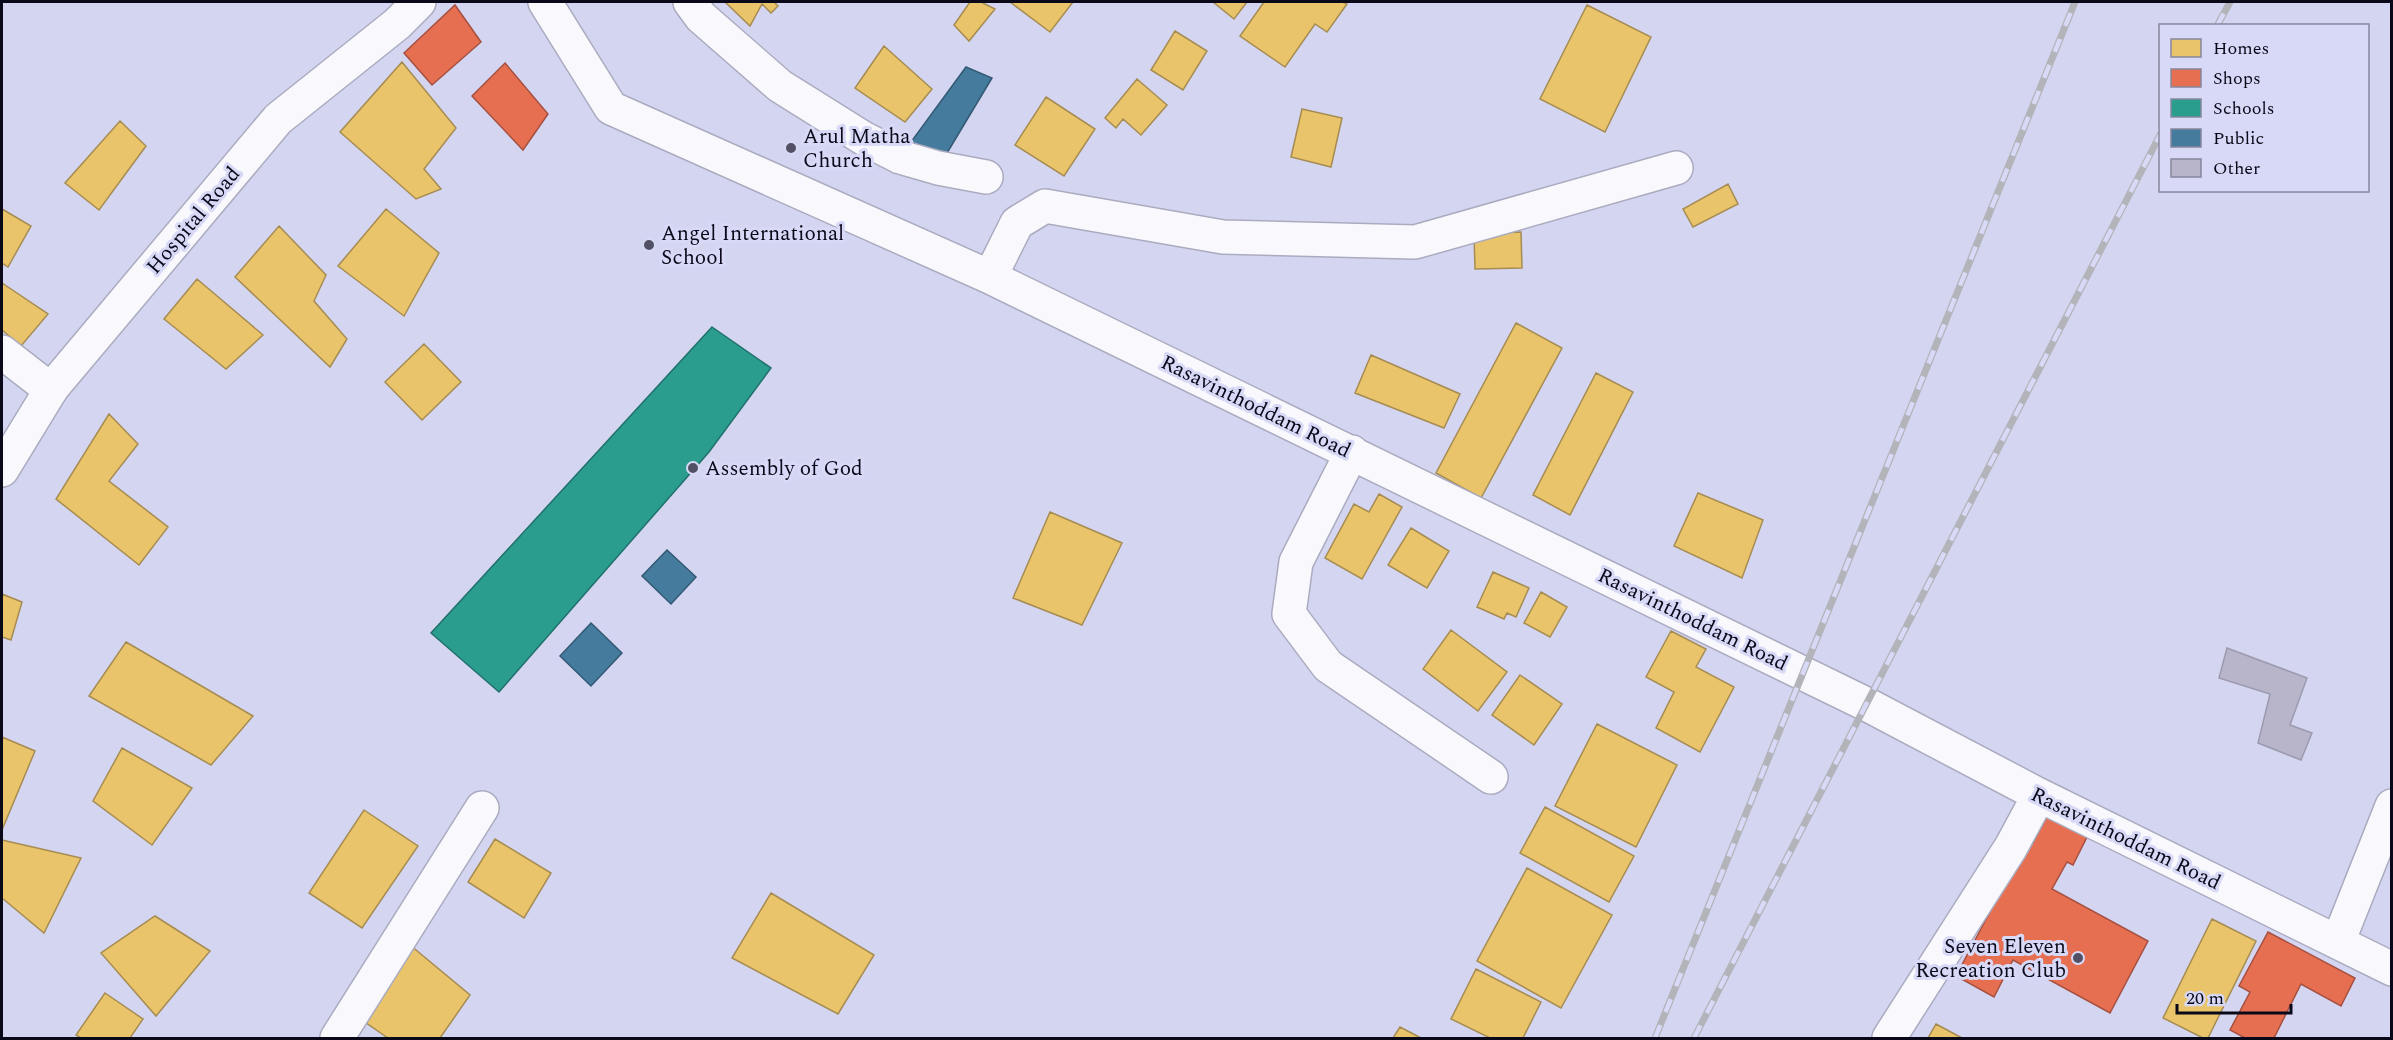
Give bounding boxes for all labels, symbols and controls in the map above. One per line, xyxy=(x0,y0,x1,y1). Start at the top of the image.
legend xyxy=(2159,24,2369,192)
text: Homes xyxy=(2213,35,2269,62)
text: Shops xyxy=(2213,65,2261,92)
text: Schools xyxy=(2213,95,2275,122)
place label: Arul Matha Church xyxy=(803,121,911,177)
text: Public xyxy=(2213,125,2264,152)
marker: Arul Matha Church xyxy=(784,141,798,155)
text: Other xyxy=(2213,155,2260,182)
street label: Hospital Road xyxy=(139,160,249,282)
place label: Angel International School xyxy=(661,218,844,274)
marker: Angel International School xyxy=(642,238,656,252)
street label: Rasavinthoddam Road xyxy=(1155,347,1356,467)
place label: Assembly of God xyxy=(705,453,863,485)
marker: Assembly of God xyxy=(686,461,700,475)
street label: Rasavinthoddam Road xyxy=(1592,560,1793,680)
street label: Rasavinthoddam Road xyxy=(2025,779,2226,899)
place label: Seven Eleven Recreation Club xyxy=(1915,931,2066,987)
marker: Seven Eleven Recreation Club xyxy=(2071,951,2085,965)
scale bar xyxy=(2177,977,2291,1015)
text: 20 m xyxy=(2186,985,2224,1012)

